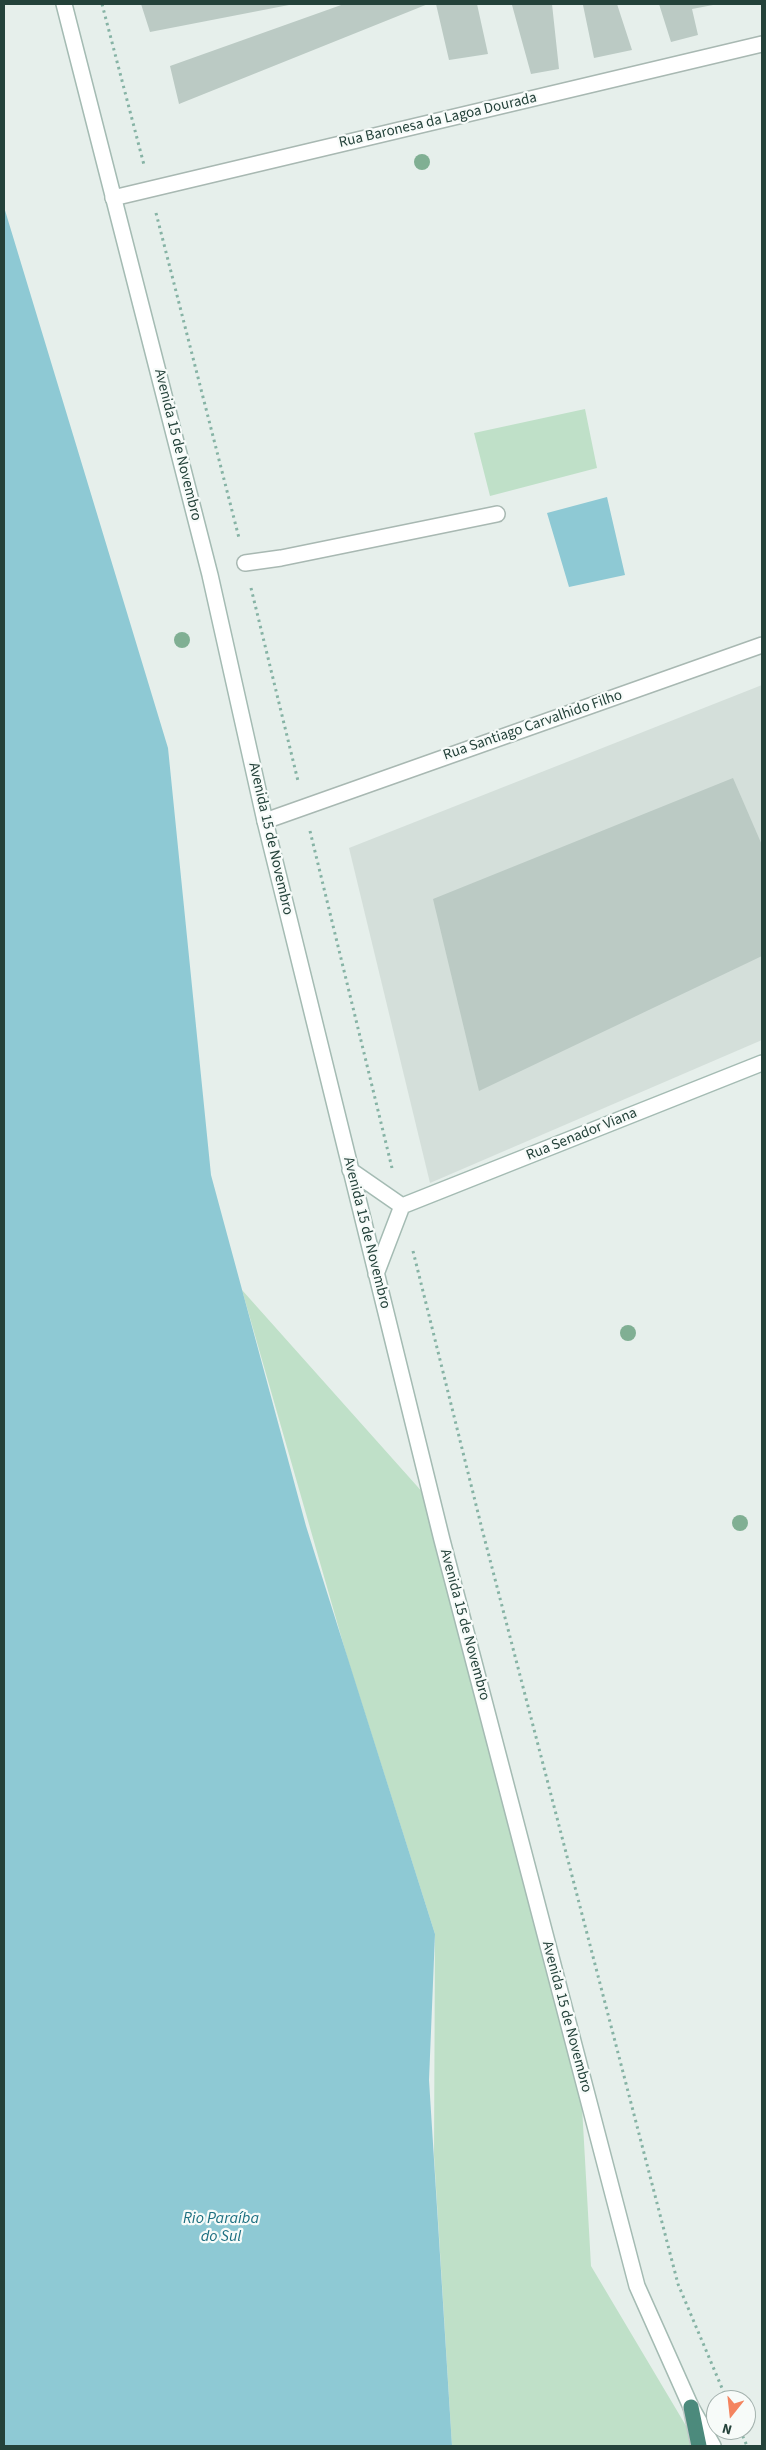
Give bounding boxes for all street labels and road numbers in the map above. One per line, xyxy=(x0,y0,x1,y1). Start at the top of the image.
street label: Rua Baronesa da Lagoa Dourada xyxy=(337,89,539,153)
street label: Avenida 15 de Novembro xyxy=(149,367,205,523)
street label: Rua Santiago Carvalhido Filho xyxy=(441,687,625,765)
street label: Avenida 15 de Novembro xyxy=(244,761,296,917)
street label: Rua Senador Viana xyxy=(524,1105,640,1165)
street label: Avenida 15 de Novembro xyxy=(338,1155,394,1311)
street label: Avenida 15 de Novembro xyxy=(435,1547,493,1703)
street label: Avenida 15 de Novembro xyxy=(537,1939,595,2095)

